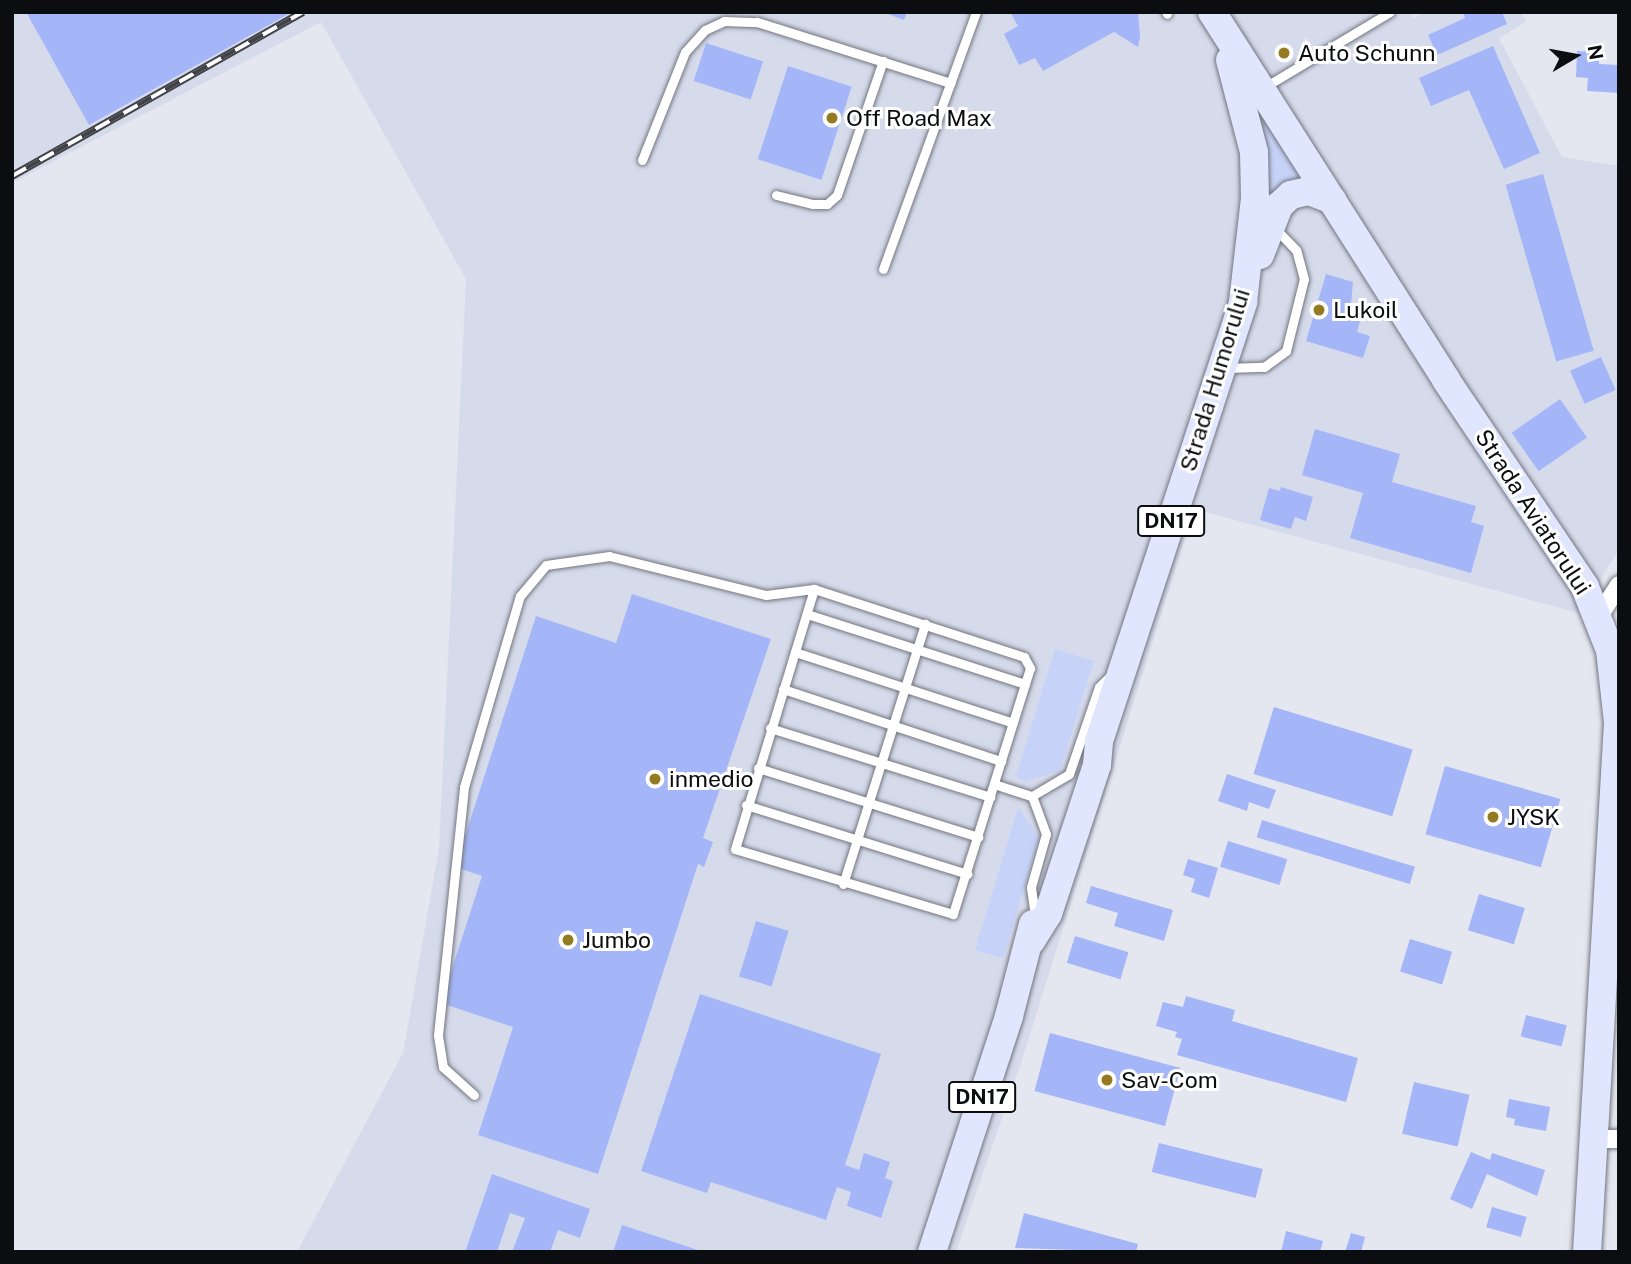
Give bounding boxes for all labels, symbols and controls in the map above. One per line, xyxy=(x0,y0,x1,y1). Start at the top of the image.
north arrow xyxy=(1540,21,1610,91)
place label: Auto Schunn xyxy=(1298,39,1436,67)
text: N xyxy=(1584,43,1608,62)
marker: Auto Schunn xyxy=(1276,45,1292,61)
place label: Off Road Max xyxy=(846,104,992,132)
marker: Off Road Max xyxy=(824,110,840,126)
street label: Strada Humorului xyxy=(1174,285,1256,475)
place label: Lukoil xyxy=(1333,296,1398,324)
marker: Lukoil xyxy=(1311,302,1327,318)
street label: Strada Aviatorului xyxy=(1469,424,1597,600)
road number: DN17 xyxy=(1136,504,1206,538)
place label: inmedio xyxy=(669,765,754,793)
marker: inmedio xyxy=(647,771,663,787)
place label: JYSK xyxy=(1507,803,1560,831)
marker: JYSK xyxy=(1485,809,1501,825)
place label: Jumbo xyxy=(582,926,651,954)
marker: Jumbo xyxy=(560,932,576,948)
place label: Sav-Com xyxy=(1121,1066,1218,1094)
marker: Sav-Com xyxy=(1099,1072,1115,1088)
road number: DN17 xyxy=(947,1080,1017,1114)

